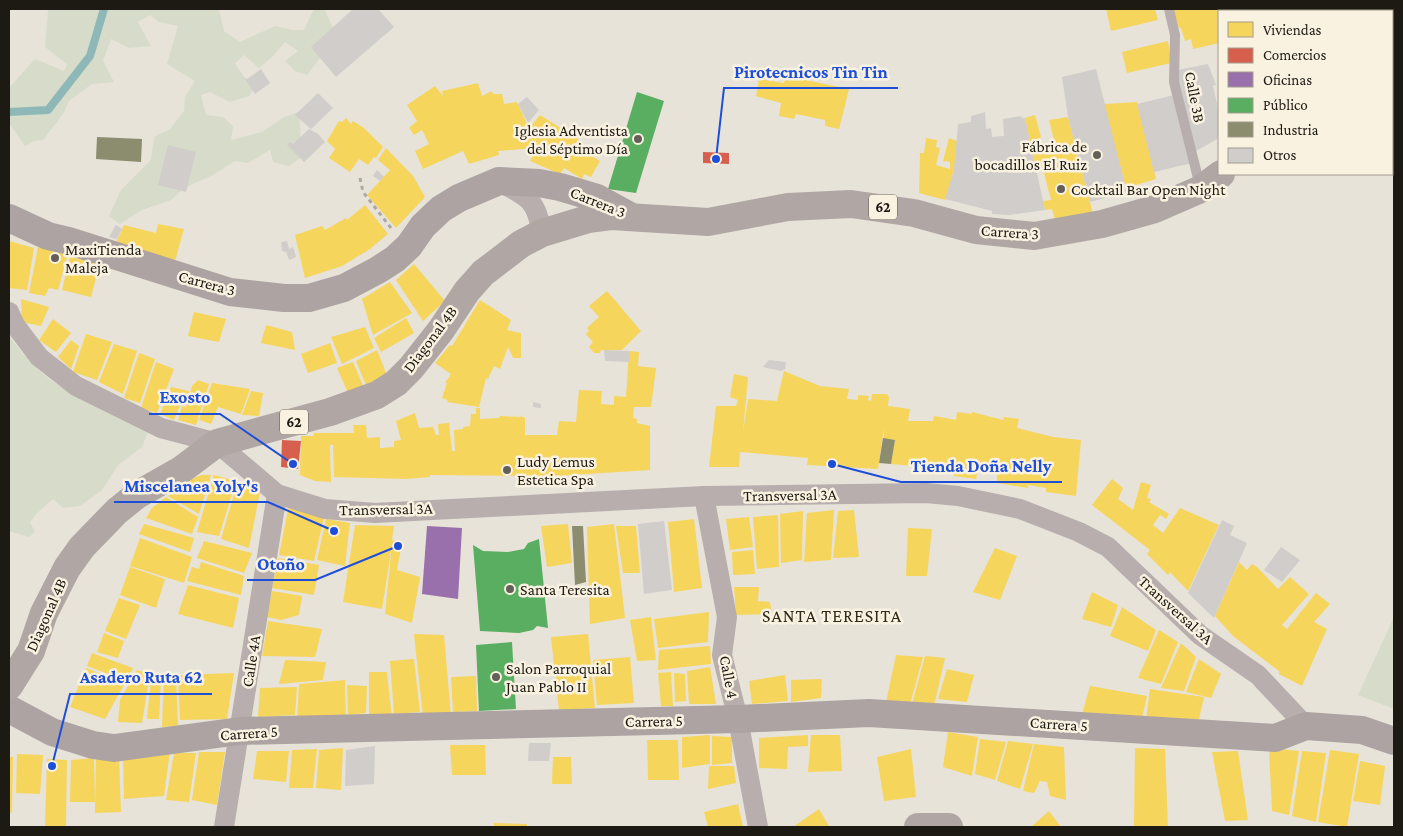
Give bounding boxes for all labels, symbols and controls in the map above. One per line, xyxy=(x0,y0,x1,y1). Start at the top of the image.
legend xyxy=(1218,10,1393,175)
text: Viviendas xyxy=(1263,22,1322,38)
text: Comercios xyxy=(1263,47,1326,63)
callout: Pirotecnicos Tin Tin xyxy=(724,55,898,88)
text: Pirotecnicos Tin Tin xyxy=(734,62,889,82)
street label: Calle 3B xyxy=(1182,70,1208,124)
text: Oficinas xyxy=(1263,72,1312,88)
text: Público xyxy=(1263,97,1308,113)
place label: Iglesia Adventista del Séptimo Día xyxy=(515,122,629,158)
text: Industria xyxy=(1263,122,1319,138)
marker: Iglesia Adventista del Séptimo Día xyxy=(632,133,644,145)
place label: Fábrica de bocadillos El Ruiz xyxy=(975,138,1087,173)
text: Otros xyxy=(1263,147,1296,163)
marker: Fábrica de bocadillos El Ruiz xyxy=(1091,149,1103,161)
place label: Cocktail Bar Open Night xyxy=(1071,181,1226,199)
street label: Carrera 3 xyxy=(568,183,628,221)
marker: Cocktail Bar Open Night xyxy=(1055,183,1067,195)
road number: 62 xyxy=(869,194,897,220)
street label: Carrera 3 xyxy=(980,221,1040,243)
place label: MaxiTienda Maleja xyxy=(65,241,142,277)
marker: MaxiTienda Maleja xyxy=(49,252,61,264)
street label: Carrera 3 xyxy=(177,267,237,299)
street label: Diagonal 4B xyxy=(400,303,461,376)
callout: Exosto xyxy=(149,381,220,414)
text: Exosto xyxy=(160,387,210,407)
road number: 62 xyxy=(280,410,308,434)
callout: Tienda Doña Nelly xyxy=(901,449,1062,482)
place label: Ludy Lemus Estetica Spa xyxy=(517,453,595,489)
text: Tienda Doña Nelly xyxy=(911,456,1052,476)
marker: Ludy Lemus Estetica Spa xyxy=(501,464,513,476)
callout: Miscelanea Yoly's xyxy=(114,469,268,502)
text: Miscelanea Yoly's xyxy=(124,476,258,496)
street label: Transversal 3A xyxy=(743,486,838,504)
street label: Transversal 3A xyxy=(339,500,434,518)
callout: Otoño xyxy=(247,547,315,580)
text: Otoño xyxy=(257,554,305,574)
street label: Transversal 3A xyxy=(1136,572,1217,648)
street label: Diagonal 4B xyxy=(22,576,71,654)
place label: Santa Teresita xyxy=(520,581,610,598)
marker: Santa Teresita xyxy=(504,583,516,595)
district label: SANTA TERESITA xyxy=(762,606,902,626)
street label: Calle 4A xyxy=(239,633,264,688)
street label: Calle 4 xyxy=(717,654,741,700)
place label: Salon Parroquial Juan Pablo II xyxy=(504,660,611,696)
callout: Asadero Ruta 62 xyxy=(70,661,212,694)
text: Asadero Ruta 62 xyxy=(79,667,202,687)
marker: Salon Parroquial Juan Pablo II xyxy=(490,671,502,683)
street label: Carrera 5 xyxy=(625,712,683,730)
street label: Carrera 5 xyxy=(1029,713,1089,735)
street label: Carrera 5 xyxy=(219,722,279,744)

